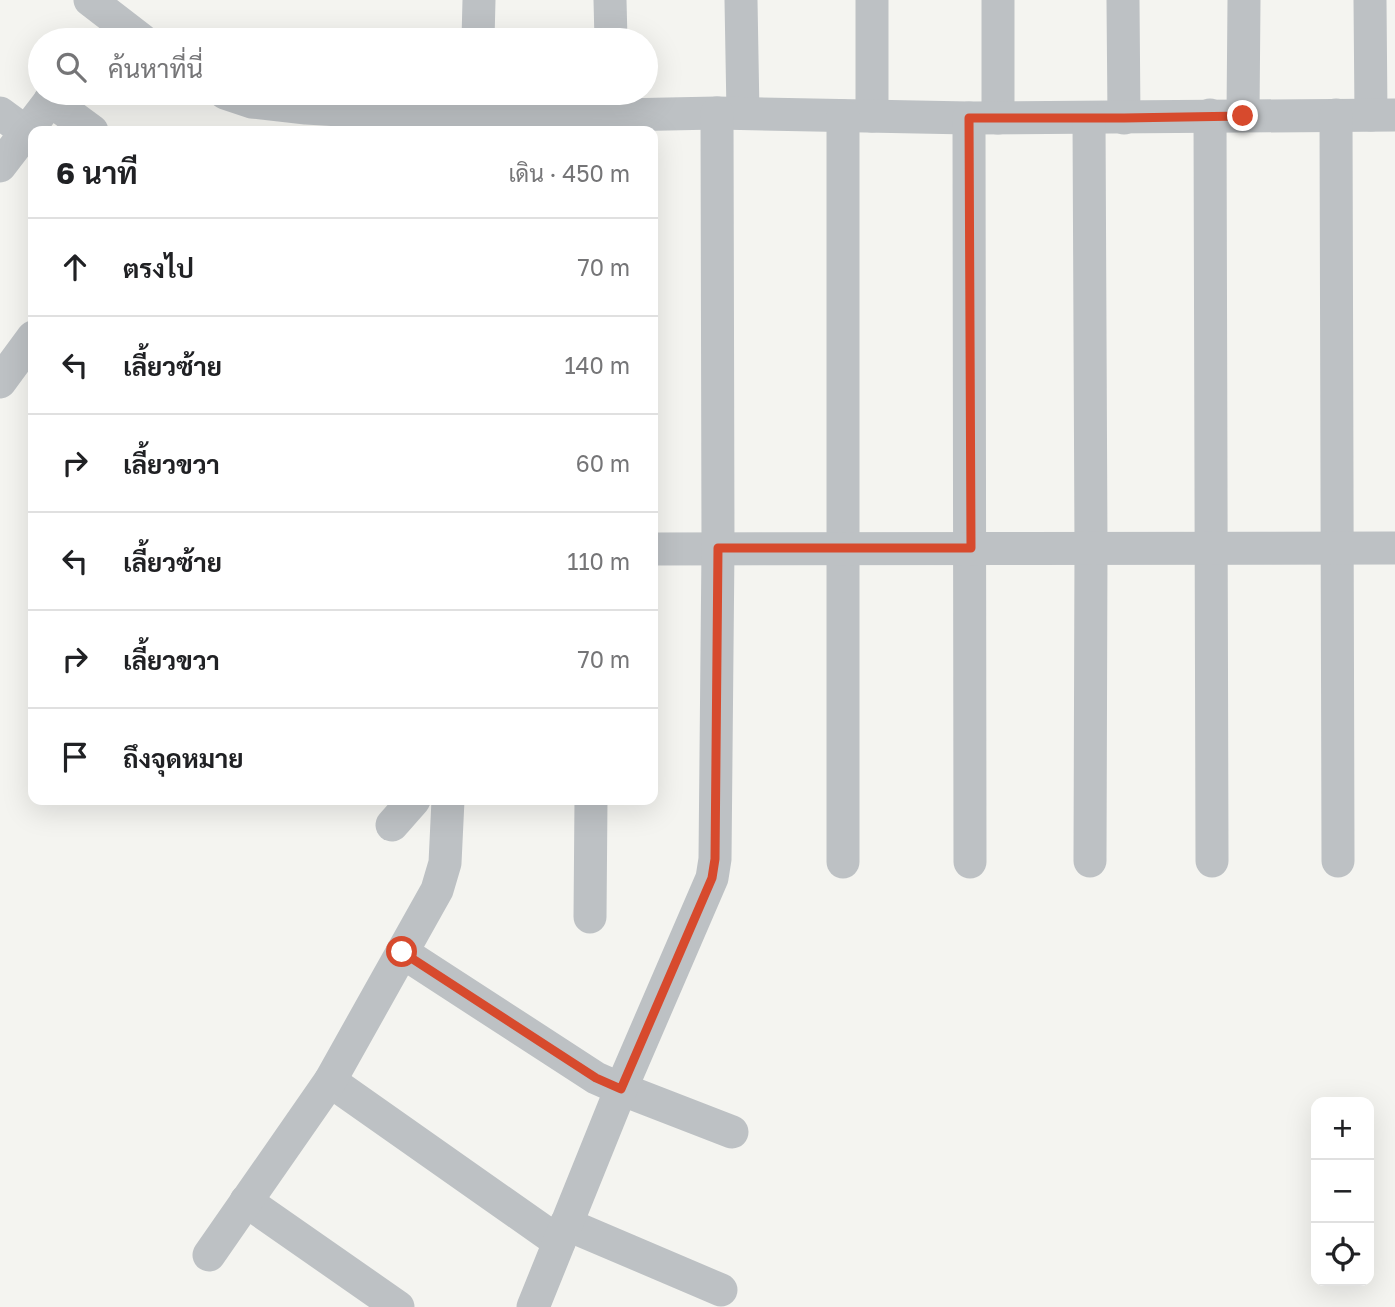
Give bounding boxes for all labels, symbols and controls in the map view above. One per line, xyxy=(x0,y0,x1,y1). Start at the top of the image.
search box xyxy=(28,28,658,105)
icon: search xyxy=(52,48,90,86)
text: ค้นหาที่นี่ xyxy=(108,53,203,84)
route end xyxy=(1227,100,1258,131)
text: 6 นาที xyxy=(56,155,138,191)
text: เดิน · 450 m xyxy=(508,159,630,187)
icon: ahead xyxy=(56,248,94,286)
text: ตรงไป xyxy=(123,253,194,284)
text: 70 m xyxy=(577,253,630,281)
icon: left xyxy=(56,346,94,384)
text: เลี้ยวซ้าย xyxy=(123,351,222,382)
text: 140 m xyxy=(564,351,630,379)
icon: right xyxy=(56,444,94,482)
text: เลี้ยวขวา xyxy=(123,449,220,480)
text: 60 m xyxy=(576,449,630,477)
icon: left xyxy=(56,542,94,580)
text: เลี้ยวซ้าย xyxy=(123,547,222,578)
text: 110 m xyxy=(567,547,630,575)
icon: right xyxy=(56,640,94,678)
text: เลี้ยวขวา xyxy=(123,645,220,676)
text: 70 m xyxy=(577,645,630,673)
icon: arrive xyxy=(56,738,94,776)
text: ถึงจุดหมาย xyxy=(123,743,244,774)
route start xyxy=(386,936,417,967)
map controls xyxy=(1311,1097,1374,1286)
button: + xyxy=(1311,1097,1374,1160)
button: − xyxy=(1311,1160,1374,1223)
button: locate xyxy=(1311,1223,1374,1286)

